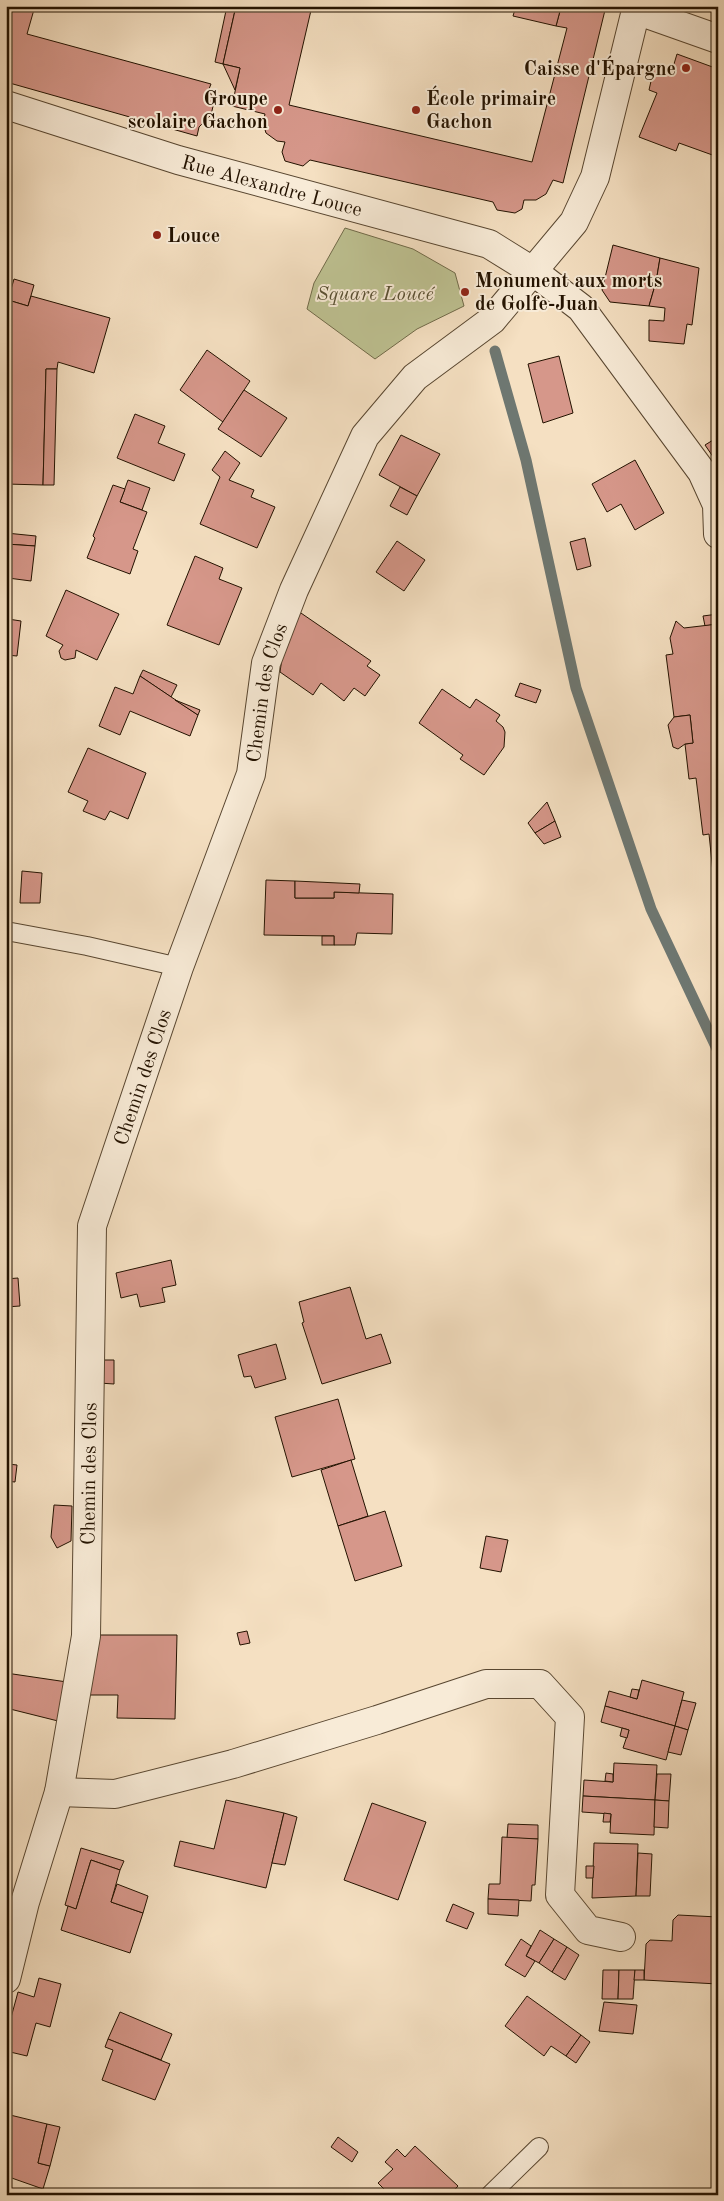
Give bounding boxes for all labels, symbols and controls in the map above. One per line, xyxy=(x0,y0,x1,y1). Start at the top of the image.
place label: Caisse d'Épargne xyxy=(524,55,676,80)
marker: Caisse d'Épargne xyxy=(680,62,692,74)
place label: École primaire Gachon xyxy=(426,85,556,133)
place label: Groupe scolaire Gachon xyxy=(128,90,268,133)
marker: Groupe scolaire Gachon xyxy=(272,104,284,116)
marker: École primaire Gachon xyxy=(410,104,422,116)
street label: Rue Alexandre Louce xyxy=(179,153,364,221)
place label: Louce xyxy=(167,227,220,247)
marker: Louce xyxy=(151,229,163,241)
place label: Monument aux morts de Golfe-Juan xyxy=(475,272,662,315)
park label: Square Loucé xyxy=(316,285,436,305)
marker: Monument aux morts de Golfe-Juan xyxy=(459,286,471,298)
street label: Chemin des Clos xyxy=(245,621,292,764)
street label: Chemin des Clos xyxy=(112,1007,176,1148)
street label: Chemin des Clos xyxy=(79,1402,101,1545)

